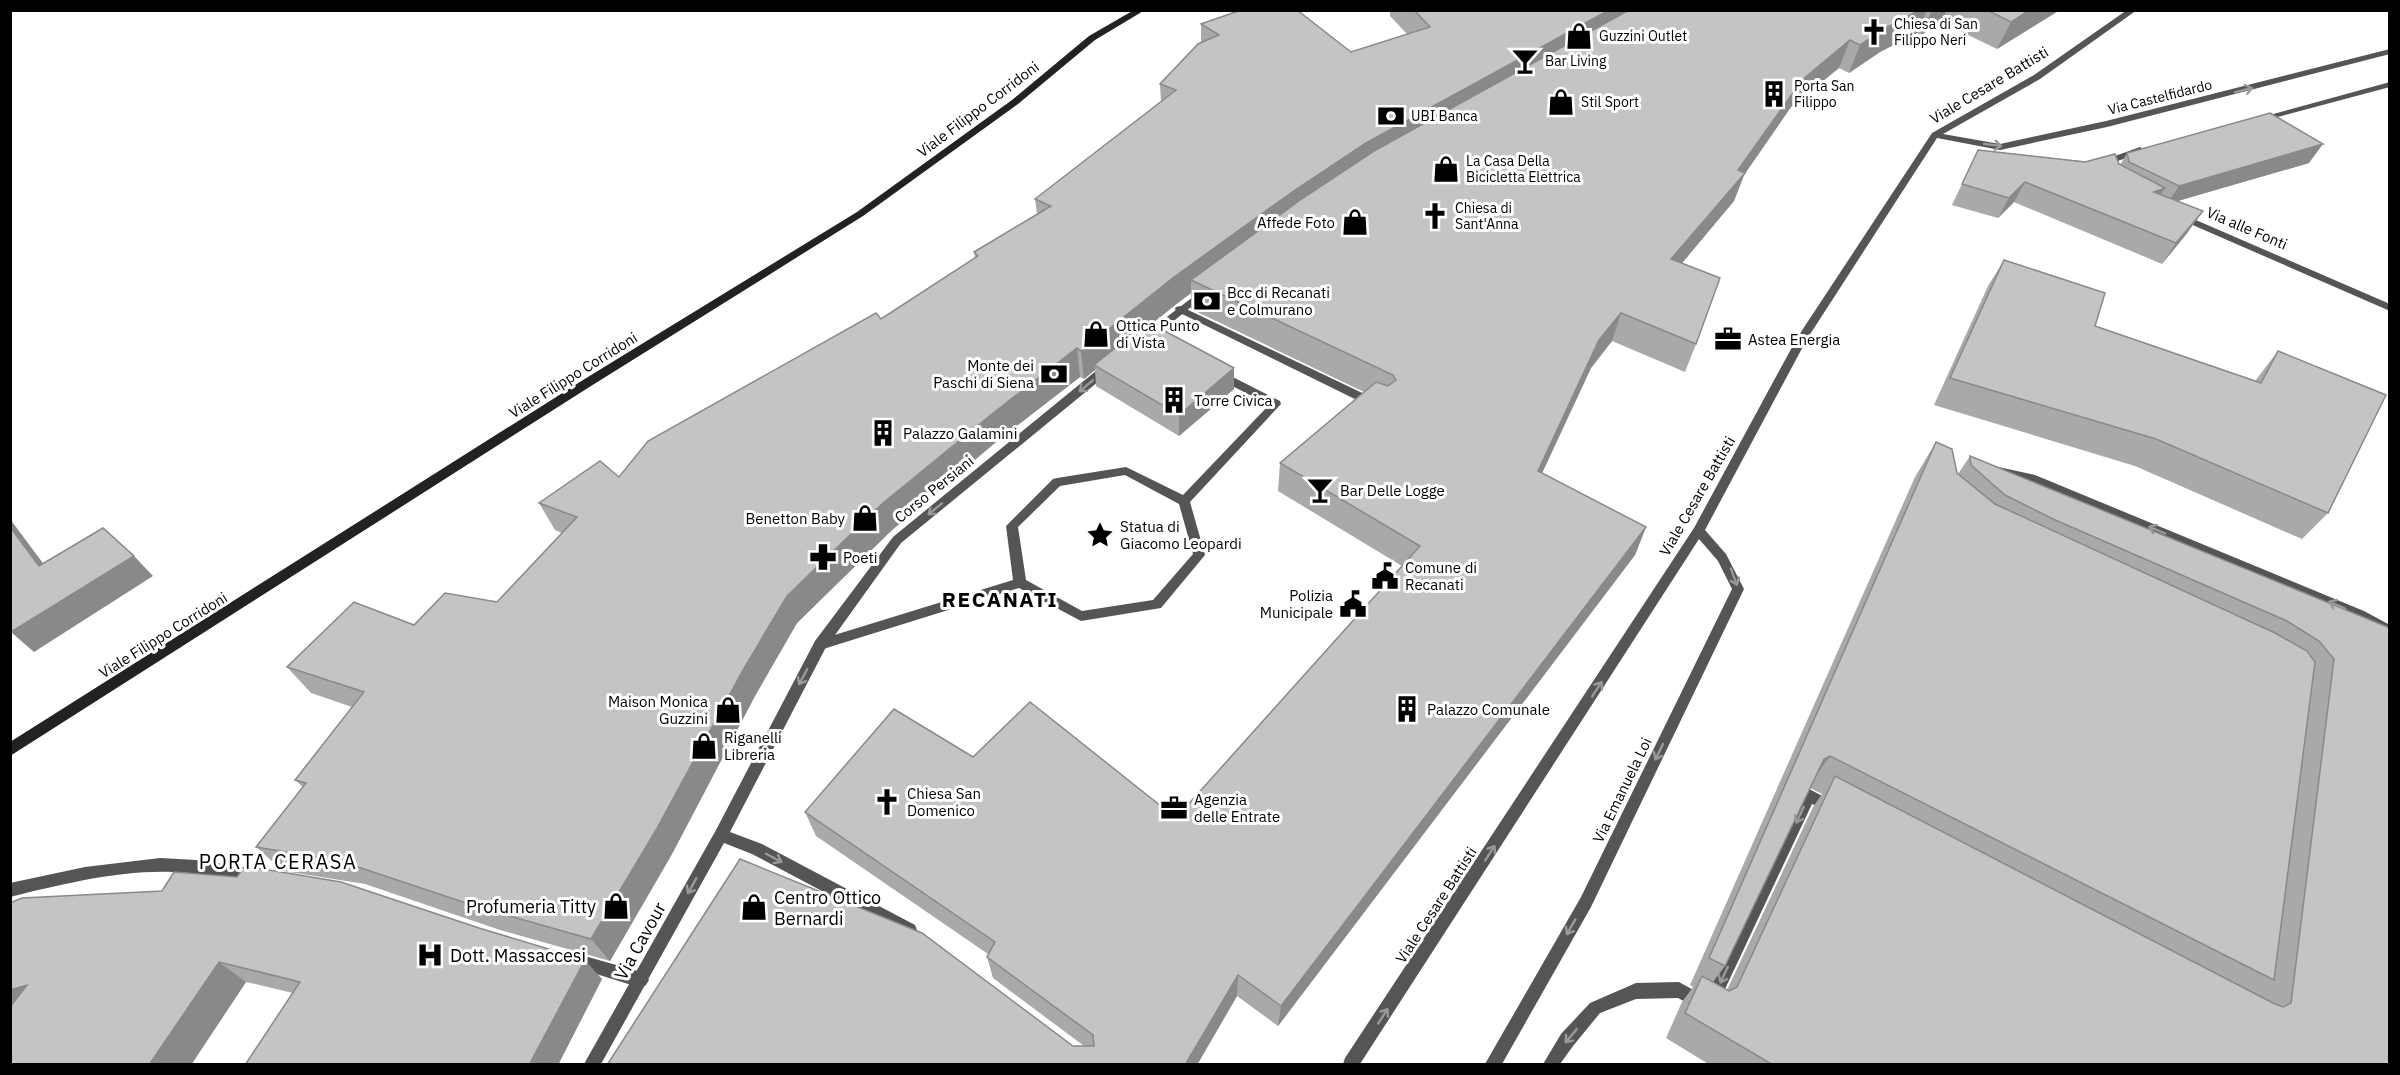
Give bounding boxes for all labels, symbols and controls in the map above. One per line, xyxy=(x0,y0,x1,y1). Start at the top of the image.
place label: Chiesa di San Filippo Neri xyxy=(1894,15,1978,49)
church icon: Chiesa di San Filippo Neri xyxy=(1859,17,1889,47)
shop icon: Guzzini Outlet xyxy=(1564,21,1594,51)
place label: Guzzini Outlet xyxy=(1599,27,1687,45)
street label: Viale Cesare Battisti xyxy=(1926,42,2052,128)
bar icon: Bar Living xyxy=(1510,46,1540,76)
place label: Bar Living xyxy=(1545,52,1607,70)
street label: Viale Filippo Corridoni xyxy=(913,57,1043,161)
street label: Via Castelfidardo xyxy=(2106,75,2214,119)
place label: Porta San Filippo xyxy=(1794,77,1855,111)
building icon: Porta San Filippo xyxy=(1759,79,1789,109)
one-way arrow xyxy=(2234,83,2253,95)
shop icon: Stil Sport xyxy=(1546,87,1576,117)
place label: Stil Sport xyxy=(1581,93,1639,111)
bank icon: UBI Banca xyxy=(1376,101,1406,131)
place label: UBI Banca xyxy=(1411,107,1478,125)
one-way arrow xyxy=(1983,140,2002,151)
place label: La Casa Della Bicicletta Elettrica xyxy=(1466,152,1581,186)
shop icon: La Casa Della Bicicletta Elettrica xyxy=(1431,154,1461,184)
place label: Chiesa di Sant'Anna xyxy=(1455,199,1519,233)
church icon: Chiesa di Sant'Anna xyxy=(1420,201,1450,231)
street label: Via alle Fonti xyxy=(2204,202,2290,254)
shop icon: Affede Foto xyxy=(1340,207,1370,237)
place label: Affede Foto xyxy=(1257,213,1335,232)
place label: Bcc di Recanati e Colmurano xyxy=(1227,283,1330,319)
bank icon: Bcc di Recanati e Colmurano xyxy=(1192,286,1222,316)
place label: Ottica Punto di Vista xyxy=(1116,316,1200,352)
shop icon: Ottica Punto di Vista xyxy=(1081,319,1111,349)
office icon: Astea Energia xyxy=(1713,324,1743,354)
street label: Viale Filippo Corridoni xyxy=(505,328,641,422)
place label: Astea Energia xyxy=(1748,330,1840,349)
place label: Monte dei Paschi di Siena xyxy=(933,356,1034,392)
bank icon: Monte dei Paschi di Siena xyxy=(1039,359,1069,389)
one-way arrow xyxy=(1079,379,1095,392)
building icon: Torre Civica xyxy=(1159,385,1189,415)
place label: Torre Civica xyxy=(1194,391,1272,410)
building icon: Palazzo Galamini xyxy=(868,418,898,448)
place label: Palazzo Galamini xyxy=(903,424,1017,443)
street label: Viale Cesare Battisti xyxy=(1655,433,1739,559)
street label: Corso Persiani xyxy=(891,451,977,527)
bar icon: Bar Delle Logge xyxy=(1305,475,1335,505)
place label: Bar Delle Logge xyxy=(1340,481,1445,500)
one-way arrow xyxy=(928,502,944,515)
shop icon: Benetton Baby xyxy=(850,503,880,533)
place label: Benetton Baby xyxy=(746,509,846,528)
place label: Statua di Giacomo Leopardi xyxy=(1120,517,1242,553)
place icon: Statua di Giacomo Leopardi xyxy=(1085,520,1115,550)
one-way arrow xyxy=(2148,524,2167,535)
pharmacy icon: Poeti xyxy=(808,542,838,572)
place label: Poeti xyxy=(843,548,877,567)
place label: Comune di Recanati xyxy=(1405,558,1477,594)
public building icon: Comune di Recanati xyxy=(1370,561,1400,591)
one-way arrow xyxy=(1729,567,1740,585)
district label: RECANATI xyxy=(942,585,1058,613)
place label: Polizia Municipale xyxy=(1260,586,1333,622)
street label: Viale Filippo Corridoni xyxy=(95,588,231,682)
public building icon: Polizia Municipale xyxy=(1338,589,1368,619)
one-way arrow xyxy=(2328,599,2346,610)
one-way arrow xyxy=(797,668,808,686)
one-way arrow xyxy=(1591,682,1603,698)
place label: Maison Monica Guzzini xyxy=(608,692,708,728)
building icon: Palazzo Comunale xyxy=(1392,694,1422,724)
shop icon: Maison Monica Guzzini xyxy=(713,695,743,725)
place label: Palazzo Comunale xyxy=(1427,700,1550,719)
place label: Riganelli Libreria xyxy=(724,728,782,764)
shop icon: Riganelli Libreria xyxy=(689,731,719,761)
street label: Via Emanuela Loi xyxy=(1588,734,1656,846)
one-way arrow xyxy=(1652,743,1664,761)
place label: Chiesa San Domenico xyxy=(907,784,981,820)
church icon: Chiesa San Domenico xyxy=(872,787,902,817)
place label: Agenzia delle Entrate xyxy=(1194,790,1280,826)
office icon: Agenzia delle Entrate xyxy=(1159,793,1189,823)
one-way arrow xyxy=(1794,805,1806,823)
street label: Viale Cesare Battisti xyxy=(1391,843,1481,967)
one-way arrow xyxy=(1485,845,1497,862)
district label: PORTA CERASA xyxy=(199,848,357,875)
one-way arrow xyxy=(765,852,782,864)
one-way arrow xyxy=(686,877,698,894)
place label: Centro Ottico Bernardi xyxy=(774,886,881,930)
shop icon: Profumeria Titty xyxy=(601,891,631,921)
shop icon: Centro Ottico Bernardi xyxy=(739,892,769,922)
place label: Profumeria Titty xyxy=(466,895,596,918)
street label: Via Cavour xyxy=(609,898,671,984)
one-way arrow xyxy=(1565,918,1577,935)
hospital icon: Dott. Massaccesi xyxy=(415,940,445,970)
place label: Dott. Massaccesi xyxy=(450,944,586,967)
one-way arrow xyxy=(1718,965,1730,983)
one-way arrow xyxy=(1377,1008,1389,1024)
one-way arrow xyxy=(1564,1028,1578,1043)

